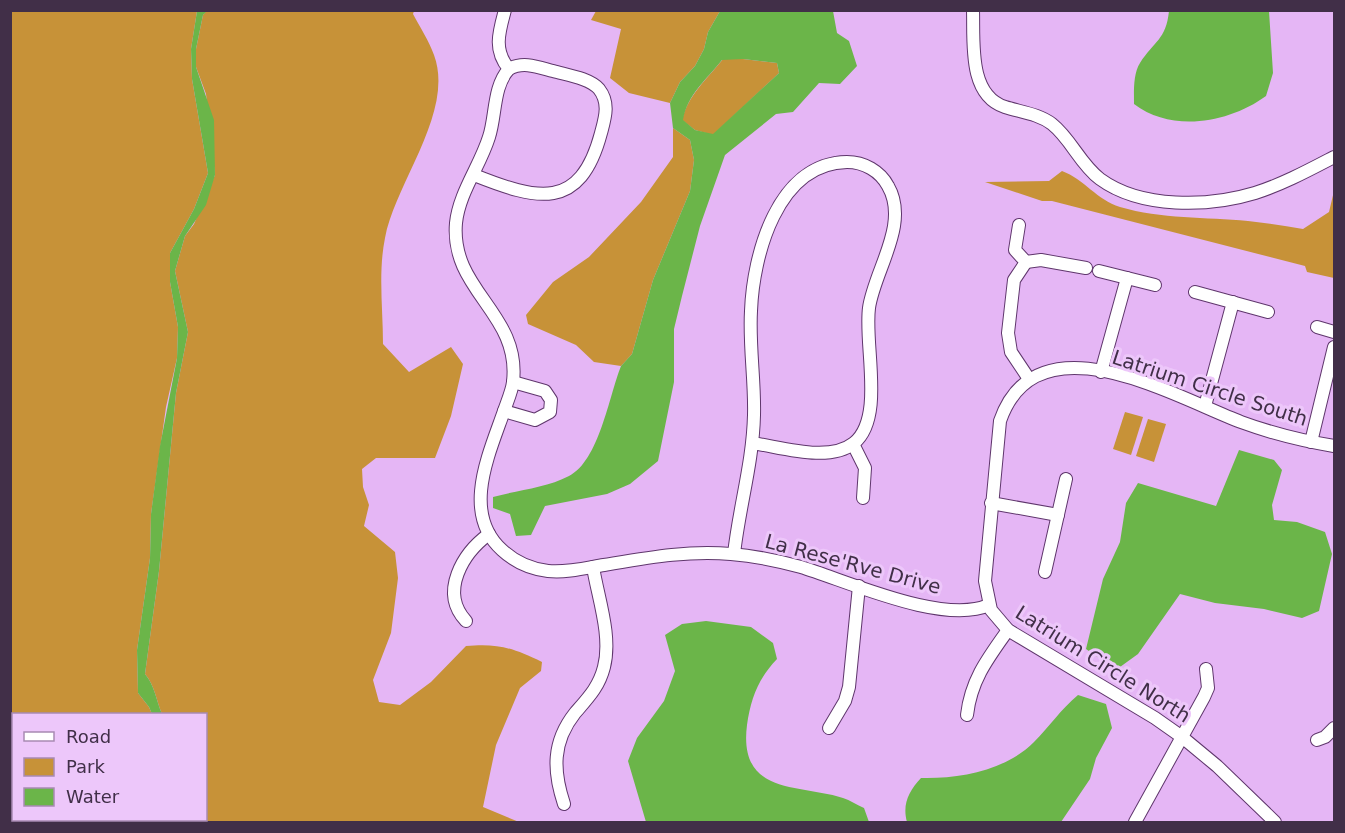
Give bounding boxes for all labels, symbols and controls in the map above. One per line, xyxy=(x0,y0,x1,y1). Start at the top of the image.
street label: Latrium Circle South xyxy=(1109,345,1311,431)
street label: La Rese'Rve Drive xyxy=(762,529,944,599)
street label: Latrium Circle North xyxy=(1011,600,1195,728)
legend xyxy=(12,713,207,821)
text: Road xyxy=(66,726,111,747)
text: Park xyxy=(66,756,105,777)
text: Water xyxy=(66,786,120,807)

